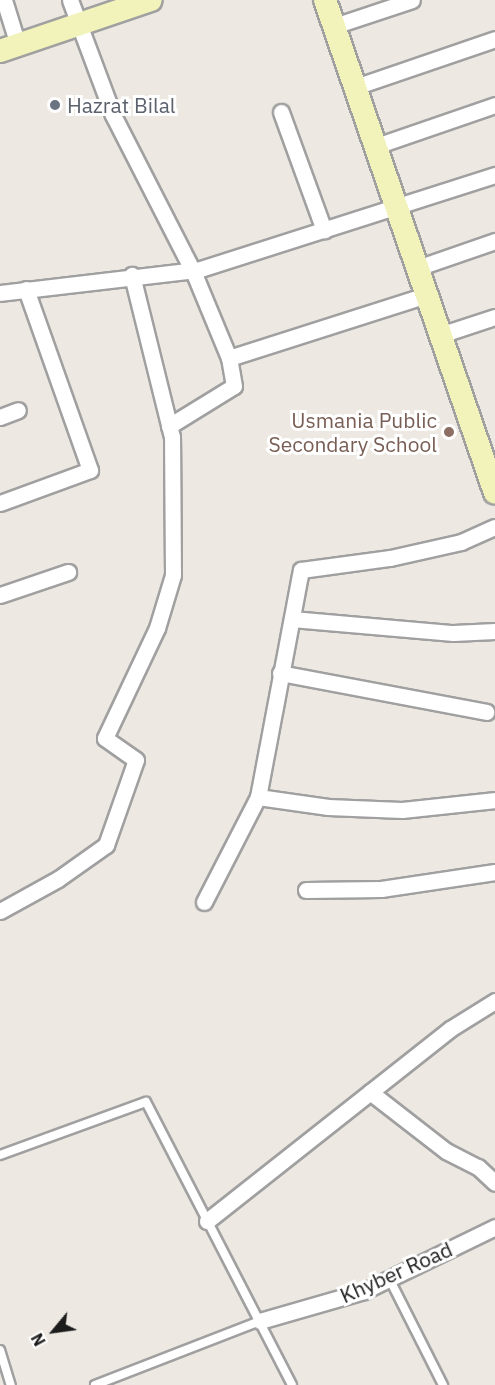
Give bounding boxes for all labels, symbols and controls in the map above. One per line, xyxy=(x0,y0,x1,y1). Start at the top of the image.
place label: Hazrat Bilal xyxy=(67,92,176,118)
marker: Hazrat Bilal xyxy=(48,98,62,112)
place label: Usmania Public Secondary School xyxy=(268,407,437,457)
marker: Usmania Public Secondary School xyxy=(442,425,456,439)
street label: Khyber Road xyxy=(336,1236,456,1308)
north arrow xyxy=(24,1301,84,1361)
text: N xyxy=(27,1330,50,1350)

